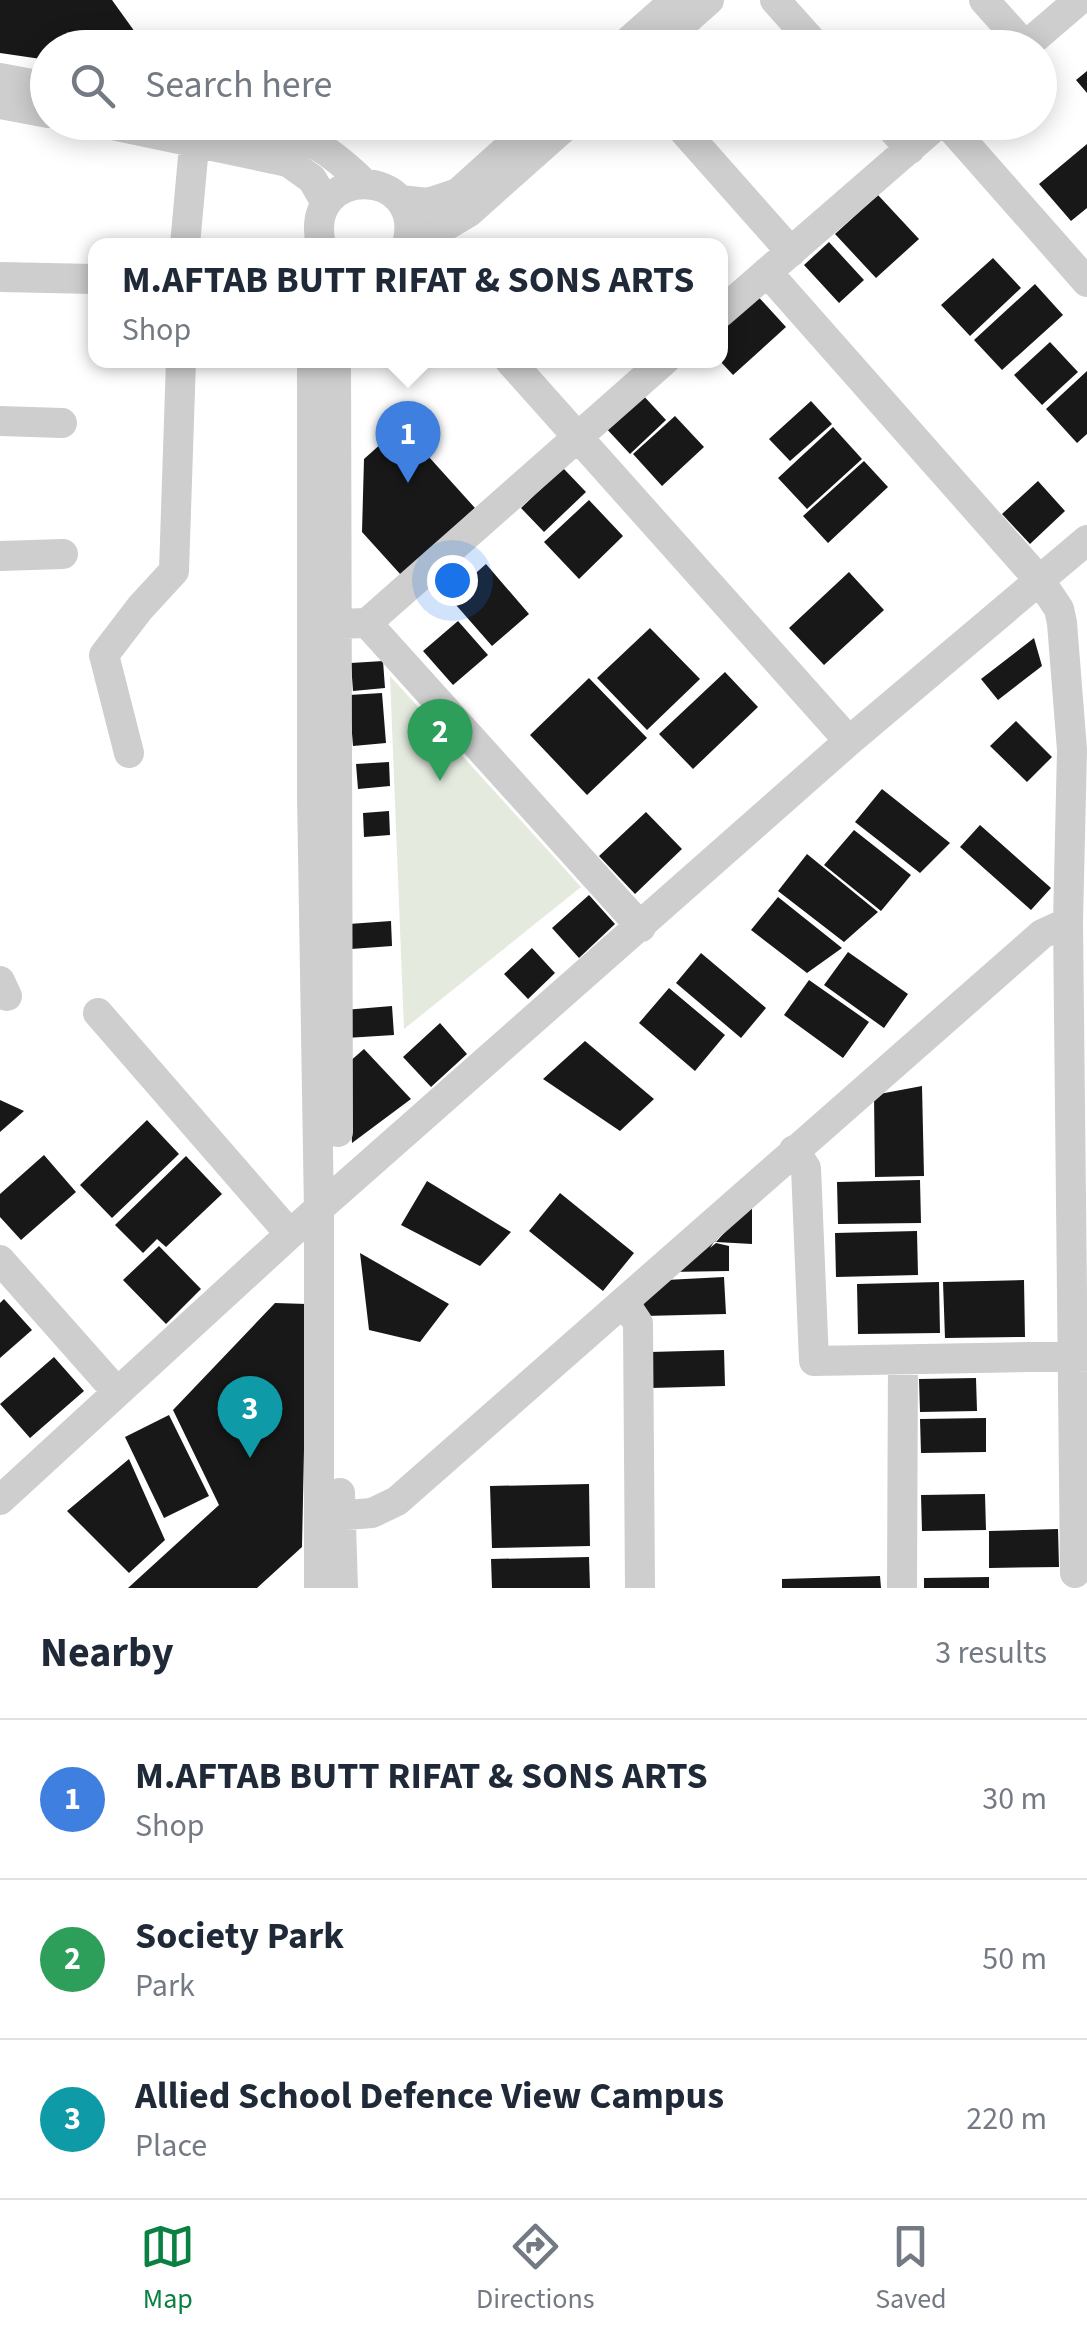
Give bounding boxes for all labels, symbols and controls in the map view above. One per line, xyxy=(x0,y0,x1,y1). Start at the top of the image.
search box xyxy=(30,30,1057,140)
icon: search xyxy=(65,58,120,113)
text: Search here xyxy=(145,58,332,112)
popup xyxy=(88,238,728,368)
text: M.AFTAB BUTT RIFAT & SONS ARTS xyxy=(122,253,694,307)
text: Shop xyxy=(122,307,191,353)
pin: 1 xyxy=(376,400,440,483)
your location xyxy=(427,555,478,606)
pin: 2 xyxy=(408,698,472,781)
pin: 3 xyxy=(218,1376,282,1458)
text: Nearby xyxy=(40,1623,174,1683)
text: 3 results xyxy=(935,1630,1047,1676)
text: M.AFTAB BUTT RIFAT & SONS ARTS xyxy=(135,1749,708,1803)
text: 1 xyxy=(64,1776,81,1822)
text: 30 m xyxy=(982,1776,1047,1822)
text: Shop xyxy=(135,1803,205,1849)
text: Society Park xyxy=(135,1909,344,1963)
text: 2 xyxy=(64,1936,81,1982)
text: 50 m xyxy=(982,1936,1047,1982)
text: Park xyxy=(135,1963,195,2009)
text: Allied School Defence View Campus xyxy=(135,2069,724,2123)
text: 3 xyxy=(64,2096,81,2142)
text: 220 m xyxy=(966,2096,1047,2142)
text: Place xyxy=(135,2123,207,2169)
tab: Map xyxy=(140,2219,195,2319)
tab: Directions xyxy=(476,2219,595,2319)
tab: Saved xyxy=(875,2219,947,2319)

